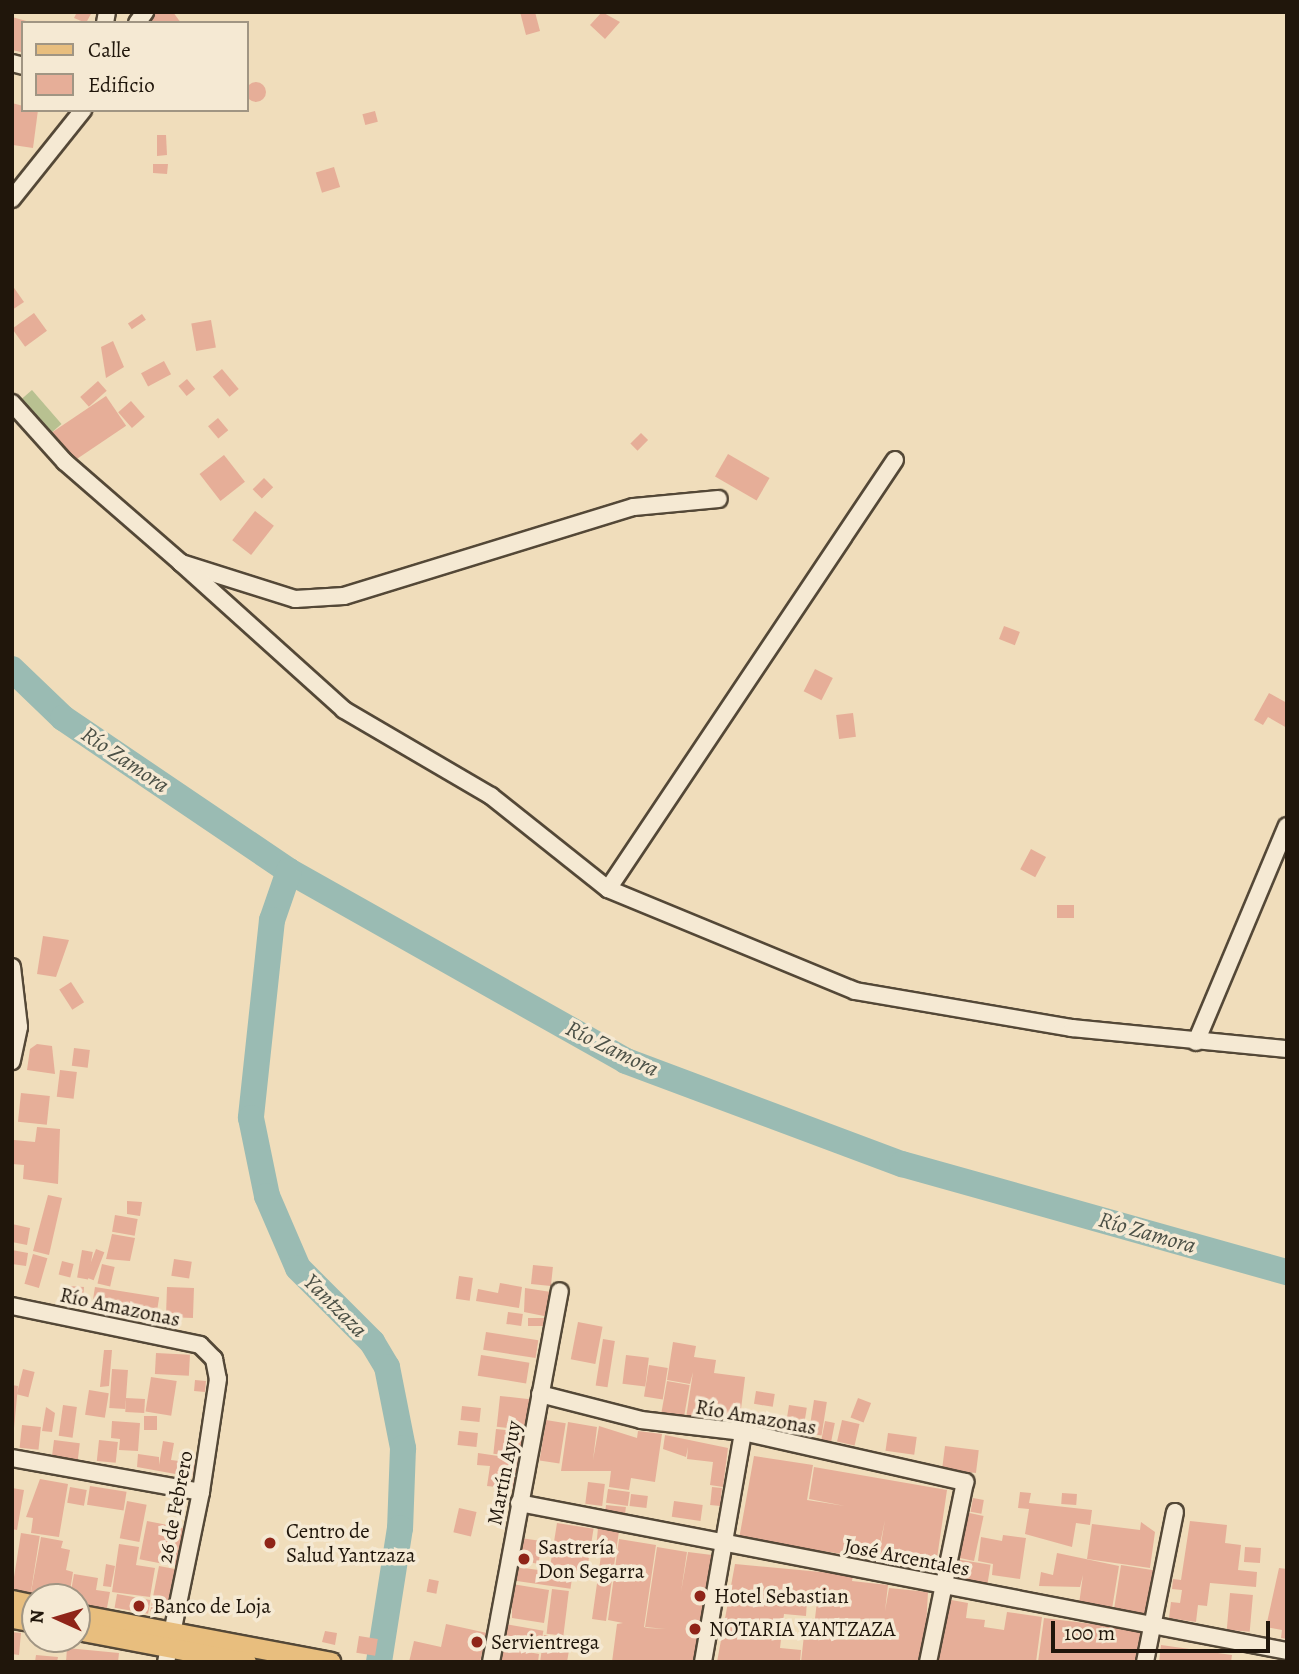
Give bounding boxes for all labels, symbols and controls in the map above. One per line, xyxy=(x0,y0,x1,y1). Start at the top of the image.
legend xyxy=(21,21,248,112)
text: Calle xyxy=(88,36,131,64)
text: Edificio xyxy=(88,71,155,99)
water label: Río Zamora xyxy=(76,721,174,799)
water label: Río Zamora xyxy=(561,1015,663,1083)
water label: Río Zamora xyxy=(1095,1206,1199,1260)
water label: Yantzaza xyxy=(297,1268,373,1344)
street label: Río Amazonas xyxy=(58,1282,182,1332)
street label: Río Amazonas xyxy=(694,1394,818,1440)
street label: Martín Ayuy xyxy=(482,1419,526,1527)
street label: 26 de Febrero xyxy=(152,1449,198,1565)
place label: Centro de Salud Yantzaza xyxy=(286,1518,416,1568)
street label: José Arcentales xyxy=(842,1532,972,1582)
marker: Centro de Salud Yantzaza xyxy=(260,1533,280,1553)
place label: Sastrería Don Segarra xyxy=(538,1534,644,1584)
marker: Sastrería Don Segarra xyxy=(516,1551,532,1567)
north arrow xyxy=(21,1583,91,1653)
place label: Hotel Sebastian xyxy=(714,1583,849,1609)
marker: Hotel Sebastian xyxy=(692,1588,708,1604)
place label: Banco de Loja xyxy=(153,1593,271,1619)
marker: Banco de Loja xyxy=(131,1598,147,1614)
scale bar xyxy=(1054,1608,1273,1652)
text: N xyxy=(24,1609,50,1624)
place label: NOTARIA YANTZAZA xyxy=(709,1616,895,1642)
text: 100 m xyxy=(1064,1619,1115,1647)
marker: NOTARIA YANTZAZA xyxy=(687,1621,703,1637)
place label: Servientrega xyxy=(491,1629,600,1655)
marker: Servientrega xyxy=(469,1634,485,1650)

